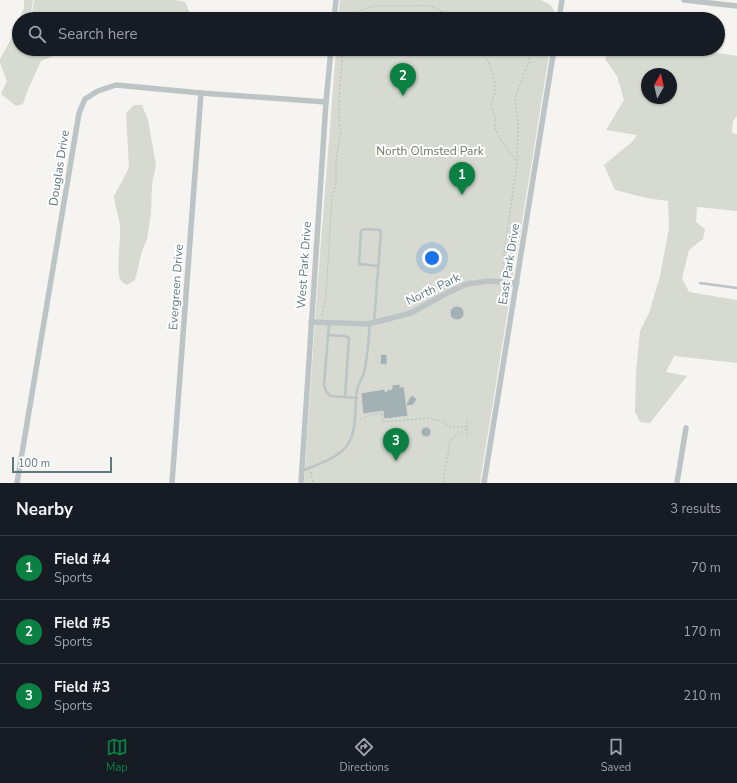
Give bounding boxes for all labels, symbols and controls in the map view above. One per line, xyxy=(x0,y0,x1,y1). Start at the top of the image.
search box xyxy=(12,12,725,56)
icon: search xyxy=(26,23,48,45)
text: Search here xyxy=(58,24,138,44)
pin: 2 xyxy=(390,63,416,96)
north arrow xyxy=(641,68,677,104)
street label: Douglas Drive xyxy=(45,129,73,207)
park label: North Olmsted Park xyxy=(376,143,485,159)
pin: 1 xyxy=(449,162,475,195)
street label: West Park Drive xyxy=(293,221,315,309)
street label: East Park Drive xyxy=(495,222,523,306)
street label: Evergreen Drive xyxy=(165,244,187,330)
your location xyxy=(422,248,442,268)
street label: North Park xyxy=(403,269,464,309)
pin: 3 xyxy=(383,428,409,461)
scale bar xyxy=(12,455,112,474)
text: 100 m xyxy=(18,456,50,471)
text: Nearby xyxy=(16,498,73,521)
text: 3 results xyxy=(670,500,721,518)
text: Field #4 xyxy=(54,549,110,569)
text: 1 xyxy=(25,559,33,577)
text: 70 m xyxy=(691,559,721,577)
text: Sports xyxy=(54,569,93,587)
text: Field #5 xyxy=(54,613,110,633)
text: 2 xyxy=(25,623,33,641)
text: 170 m xyxy=(683,623,721,641)
text: Sports xyxy=(54,633,93,651)
text: Field #3 xyxy=(54,677,110,697)
text: 3 xyxy=(25,687,33,705)
text: 210 m xyxy=(683,687,721,705)
text: Sports xyxy=(54,697,93,715)
tab: Map xyxy=(106,736,128,775)
tab: Directions xyxy=(340,736,389,775)
tab: Saved xyxy=(601,736,631,775)

